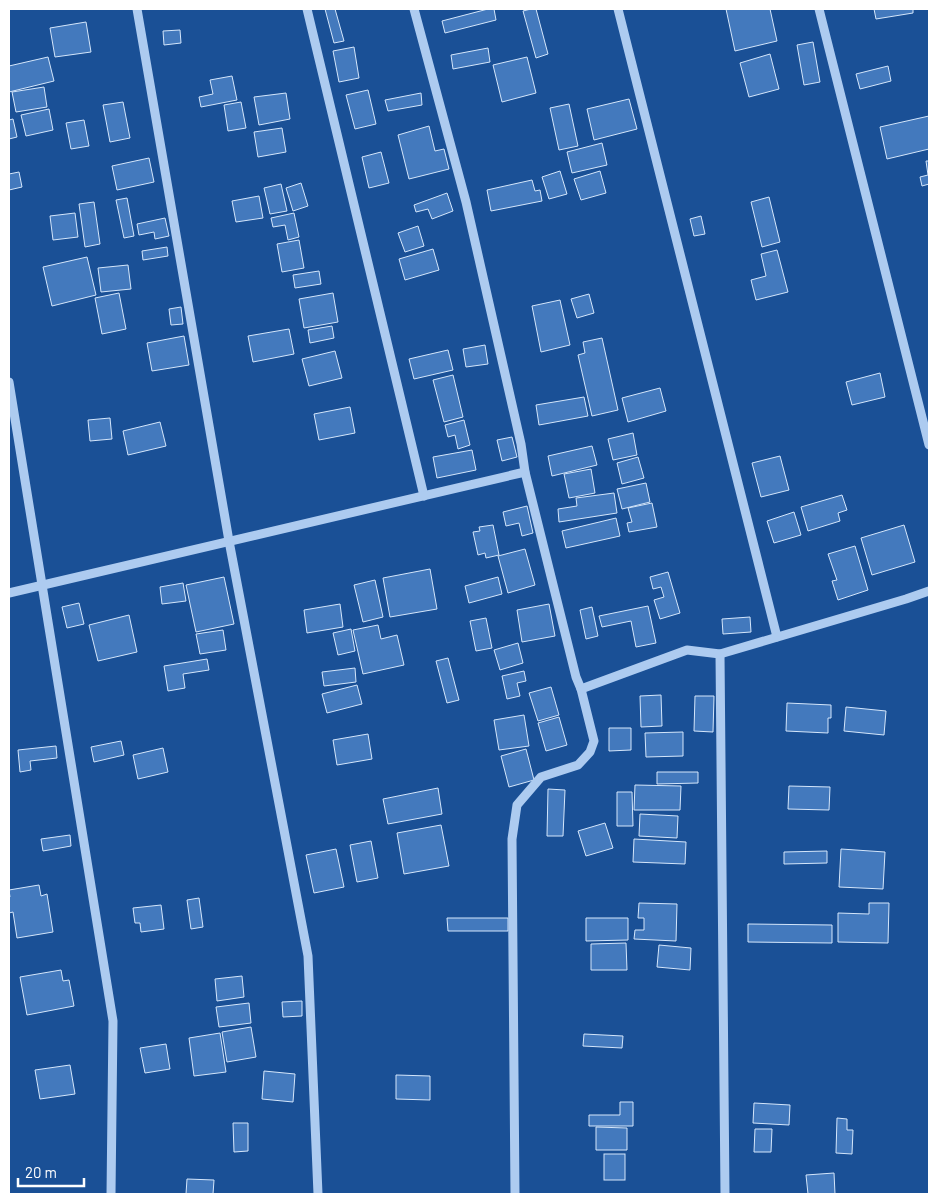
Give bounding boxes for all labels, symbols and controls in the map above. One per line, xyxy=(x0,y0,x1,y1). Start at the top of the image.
scale bar xyxy=(18,1156,84,1188)
text: 20 m xyxy=(25,1163,57,1181)

